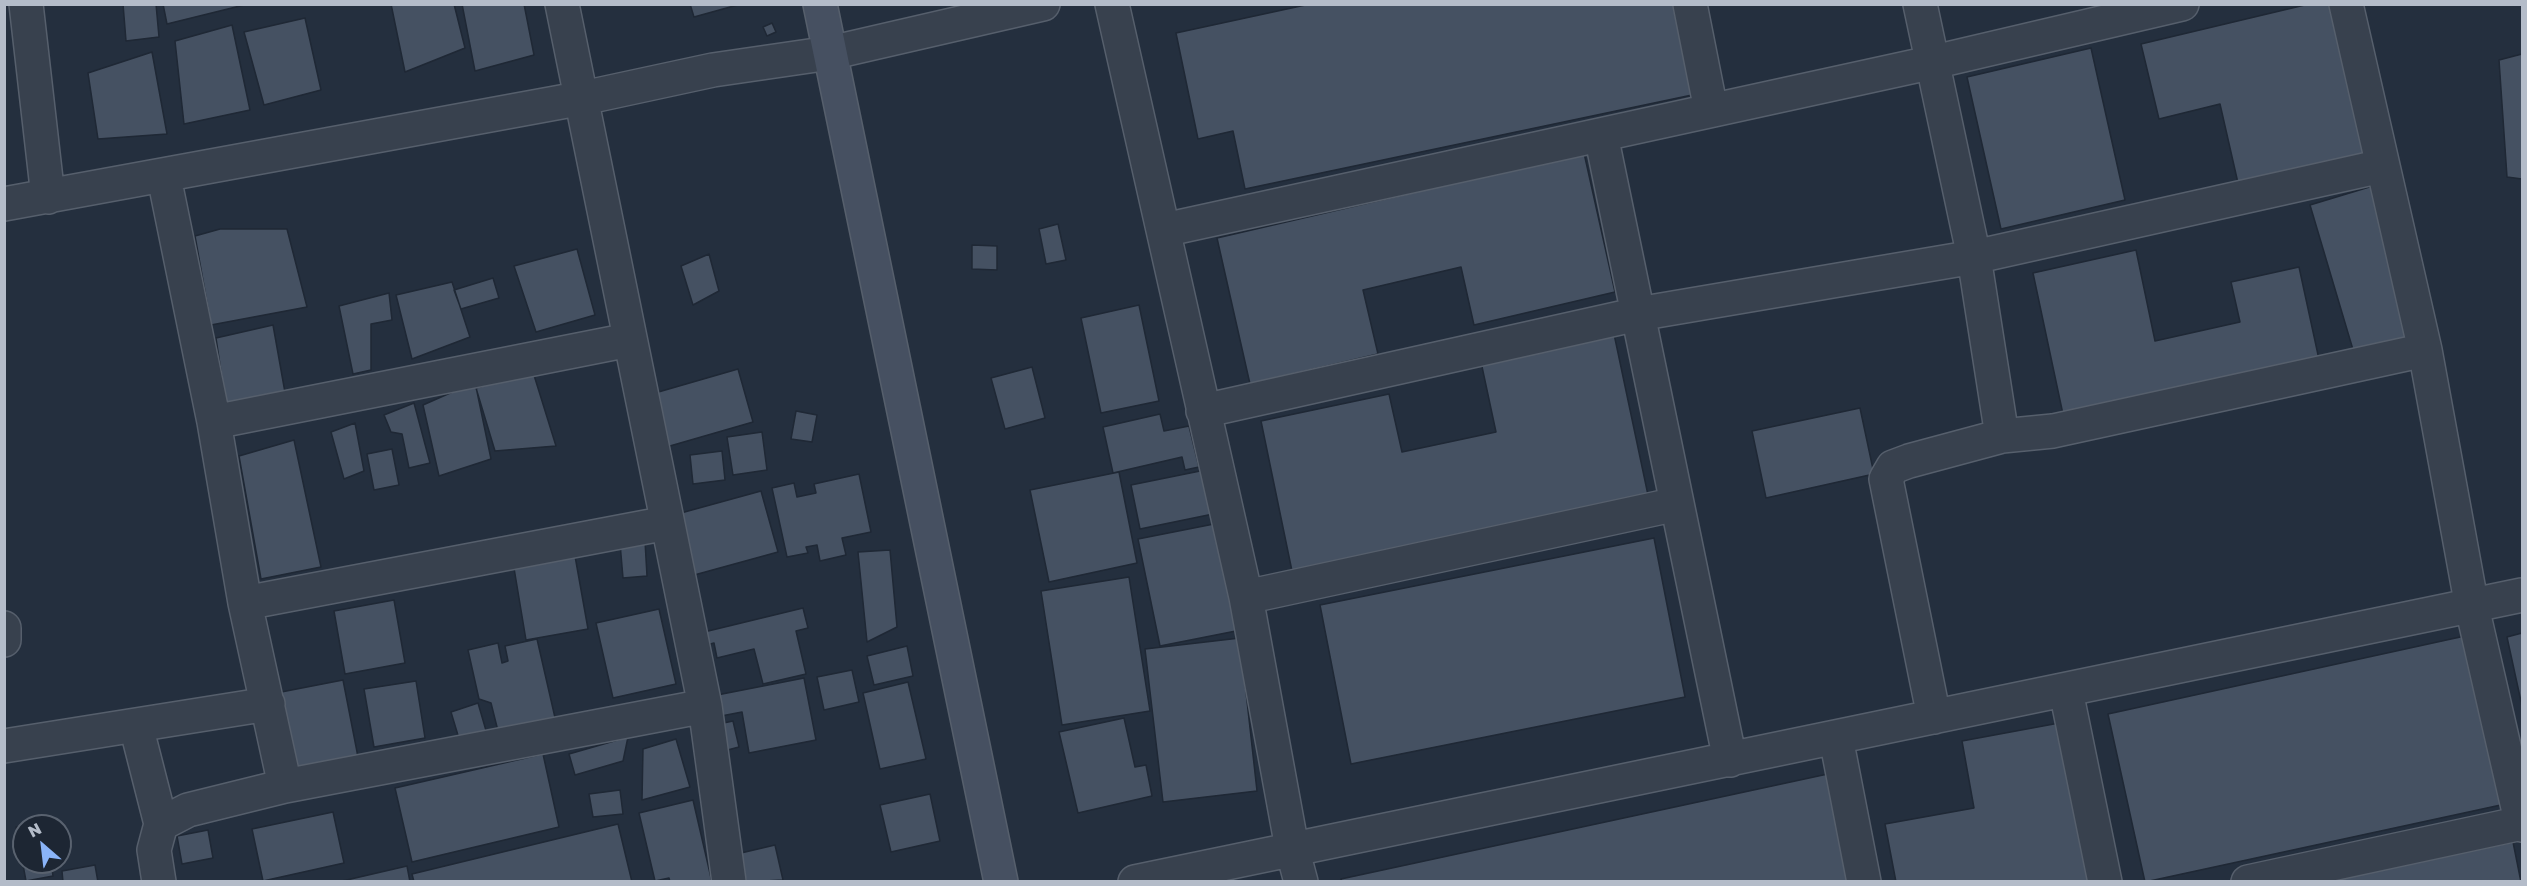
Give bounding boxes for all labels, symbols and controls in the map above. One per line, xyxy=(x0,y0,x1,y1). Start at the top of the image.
north arrow xyxy=(12,814,72,874)
text: N xyxy=(24,818,45,842)

